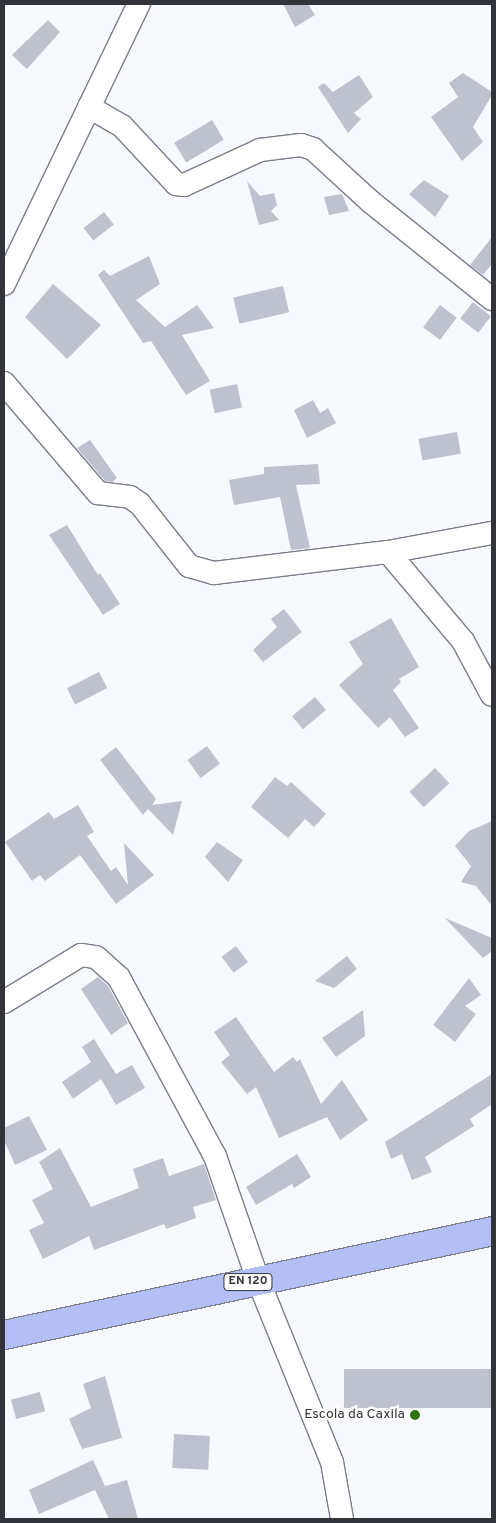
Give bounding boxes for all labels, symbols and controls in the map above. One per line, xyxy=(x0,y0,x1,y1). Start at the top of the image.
road number: EN 120 xyxy=(223,1272,273,1291)
place label: Escola da Caxila xyxy=(304,1407,405,1423)
marker: Escola da Caxila xyxy=(409,1409,421,1421)

